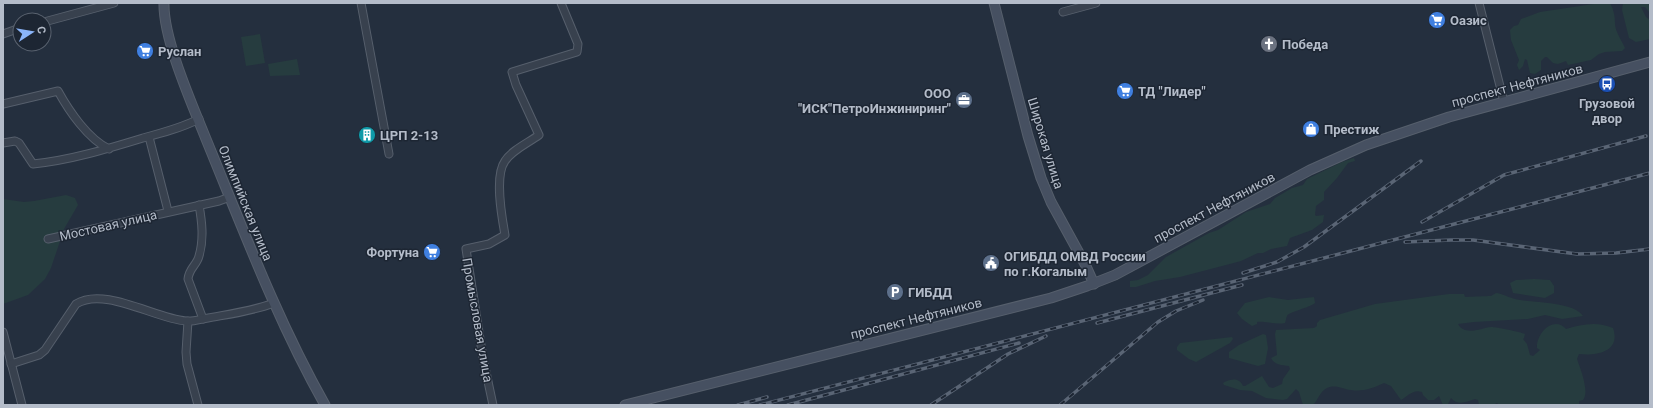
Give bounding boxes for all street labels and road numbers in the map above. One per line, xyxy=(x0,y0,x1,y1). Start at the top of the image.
street label: проспект Нефтяников xyxy=(1450,61,1584,110)
street label: Широкая улица xyxy=(1025,96,1067,191)
street label: Олимпийская улица xyxy=(216,143,276,263)
street label: проспект Нефтяников xyxy=(1151,169,1277,246)
street label: Мостовая улица xyxy=(58,207,158,244)
street label: Промысловая улица xyxy=(459,257,496,383)
street label: проспект Нефтяников xyxy=(849,295,984,342)

